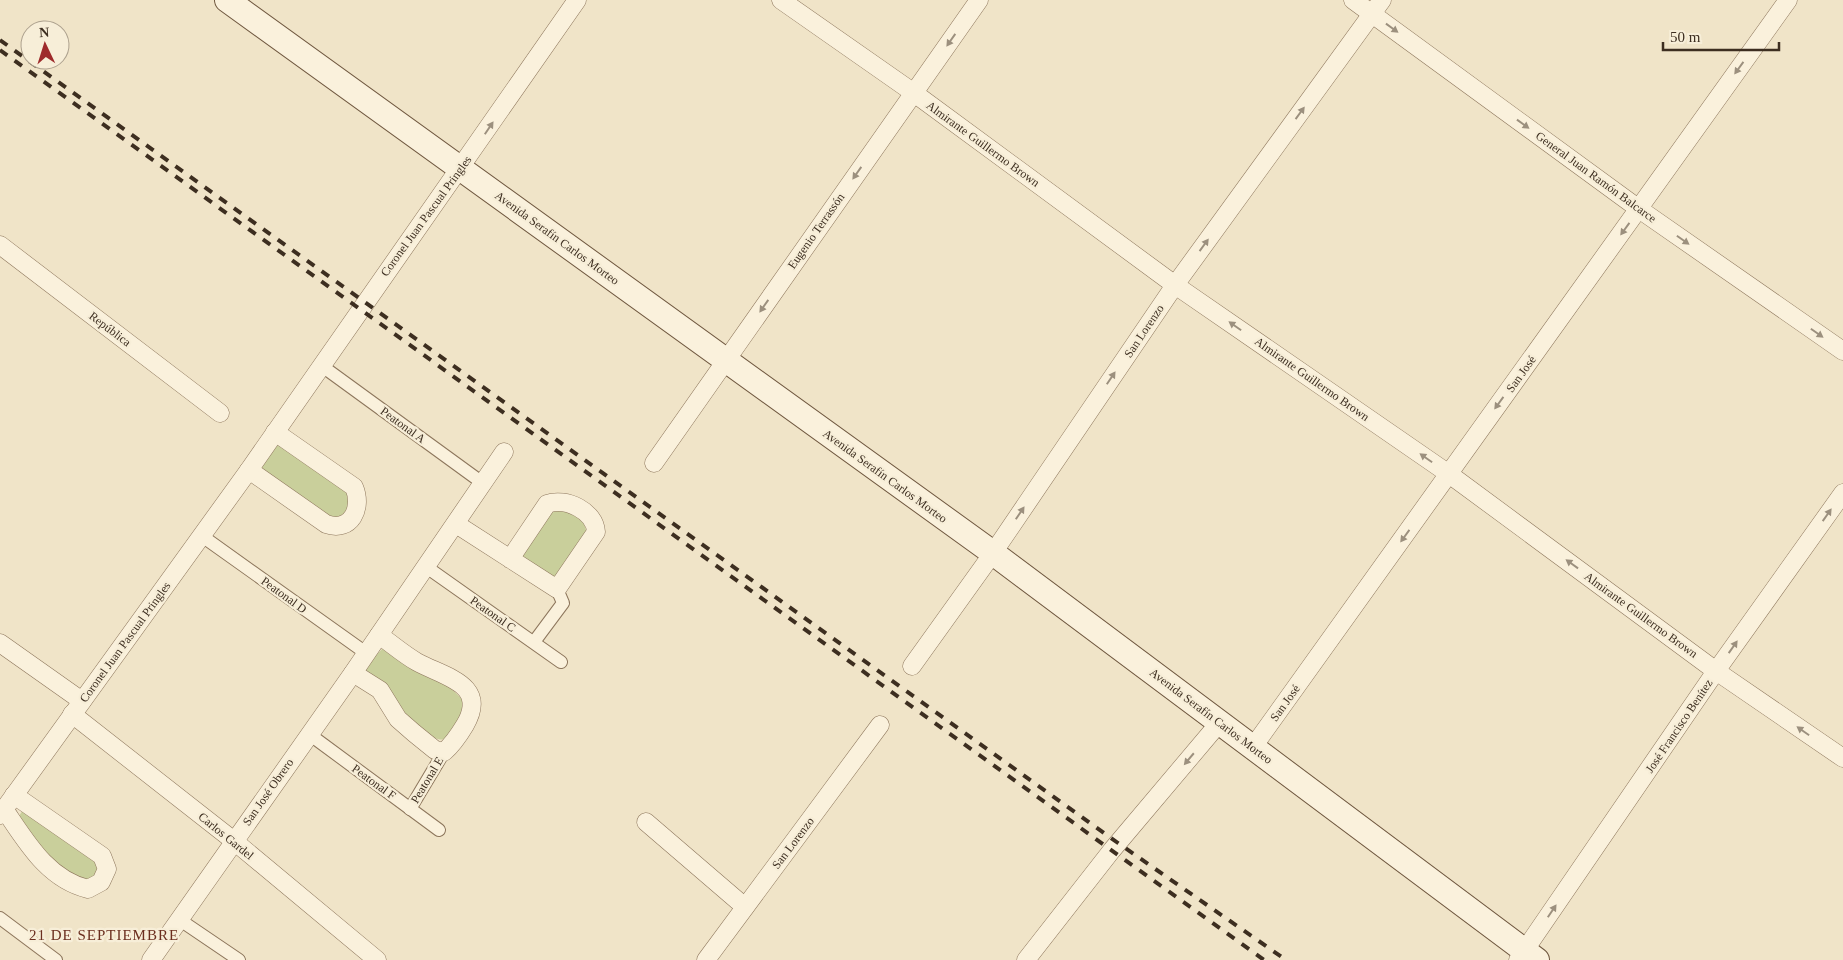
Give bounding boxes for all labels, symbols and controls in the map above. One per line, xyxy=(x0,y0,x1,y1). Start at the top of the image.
north arrow xyxy=(20,20,70,70)
scale bar xyxy=(1663,20,1779,52)
one-way arrow xyxy=(1385,23,1398,34)
text: N xyxy=(39,25,50,40)
text: 50 m xyxy=(1670,29,1701,45)
one-way arrow xyxy=(946,33,956,47)
one-way arrow xyxy=(1734,61,1745,74)
street label: Almirante Guillermo Brown xyxy=(924,98,1042,190)
one-way arrow xyxy=(1294,107,1305,120)
one-way arrow xyxy=(1516,119,1530,129)
one-way arrow xyxy=(484,121,494,135)
street label: General Juan Ramón Balcarce xyxy=(1533,129,1659,225)
street label: Coronel Juan Pascual Pringles xyxy=(378,153,475,279)
one-way arrow xyxy=(852,166,862,180)
street label: Avenida Serafín Carlos Morteo xyxy=(492,188,622,288)
street label: Eugenio Terrassón xyxy=(785,190,847,272)
one-way arrow xyxy=(1619,222,1630,235)
one-way arrow xyxy=(1677,235,1690,245)
one-way arrow xyxy=(1199,238,1209,252)
one-way arrow xyxy=(759,299,769,313)
street label: San Lorenzo xyxy=(1121,302,1167,360)
street label: República xyxy=(86,309,134,350)
one-way arrow xyxy=(1228,321,1242,331)
one-way arrow xyxy=(1810,328,1824,338)
street label: Almirante Guillermo Brown xyxy=(1252,334,1372,424)
street label: San José xyxy=(1503,353,1539,395)
one-way arrow xyxy=(1106,372,1116,385)
one-way arrow xyxy=(1494,397,1504,410)
street label: Peatonal A xyxy=(378,404,429,446)
street label: Avenida Serafín Carlos Morteo xyxy=(820,426,950,526)
one-way arrow xyxy=(1419,453,1433,463)
one-way arrow xyxy=(1015,506,1025,520)
one-way arrow xyxy=(1822,509,1833,522)
one-way arrow xyxy=(1400,529,1410,542)
one-way arrow xyxy=(1565,560,1578,570)
street label: Almirante Guillermo Brown xyxy=(1582,569,1700,661)
street label: Peatonal D xyxy=(258,574,310,616)
street label: Coronel Juan Pascual Pringles xyxy=(77,579,174,705)
street label: Peatonal C xyxy=(468,593,518,635)
one-way arrow xyxy=(1728,641,1738,654)
street label: Avenida Serafín Carlos Morteo xyxy=(1147,665,1275,767)
street label: José Francisco Benítez xyxy=(1642,677,1716,775)
street label: San José xyxy=(1267,682,1303,724)
one-way arrow xyxy=(1796,726,1810,736)
one-way arrow xyxy=(1183,752,1194,765)
street label: Peatonal E xyxy=(408,754,446,806)
street label: San José Obrero xyxy=(240,756,296,828)
street label: Peatonal F xyxy=(349,761,399,803)
street label: Carlos Gardel xyxy=(196,809,257,863)
street label: San Lorenzo xyxy=(769,814,817,872)
one-way arrow xyxy=(1547,904,1557,918)
district label: 21 DE SEPTIEMBRE xyxy=(29,927,179,943)

